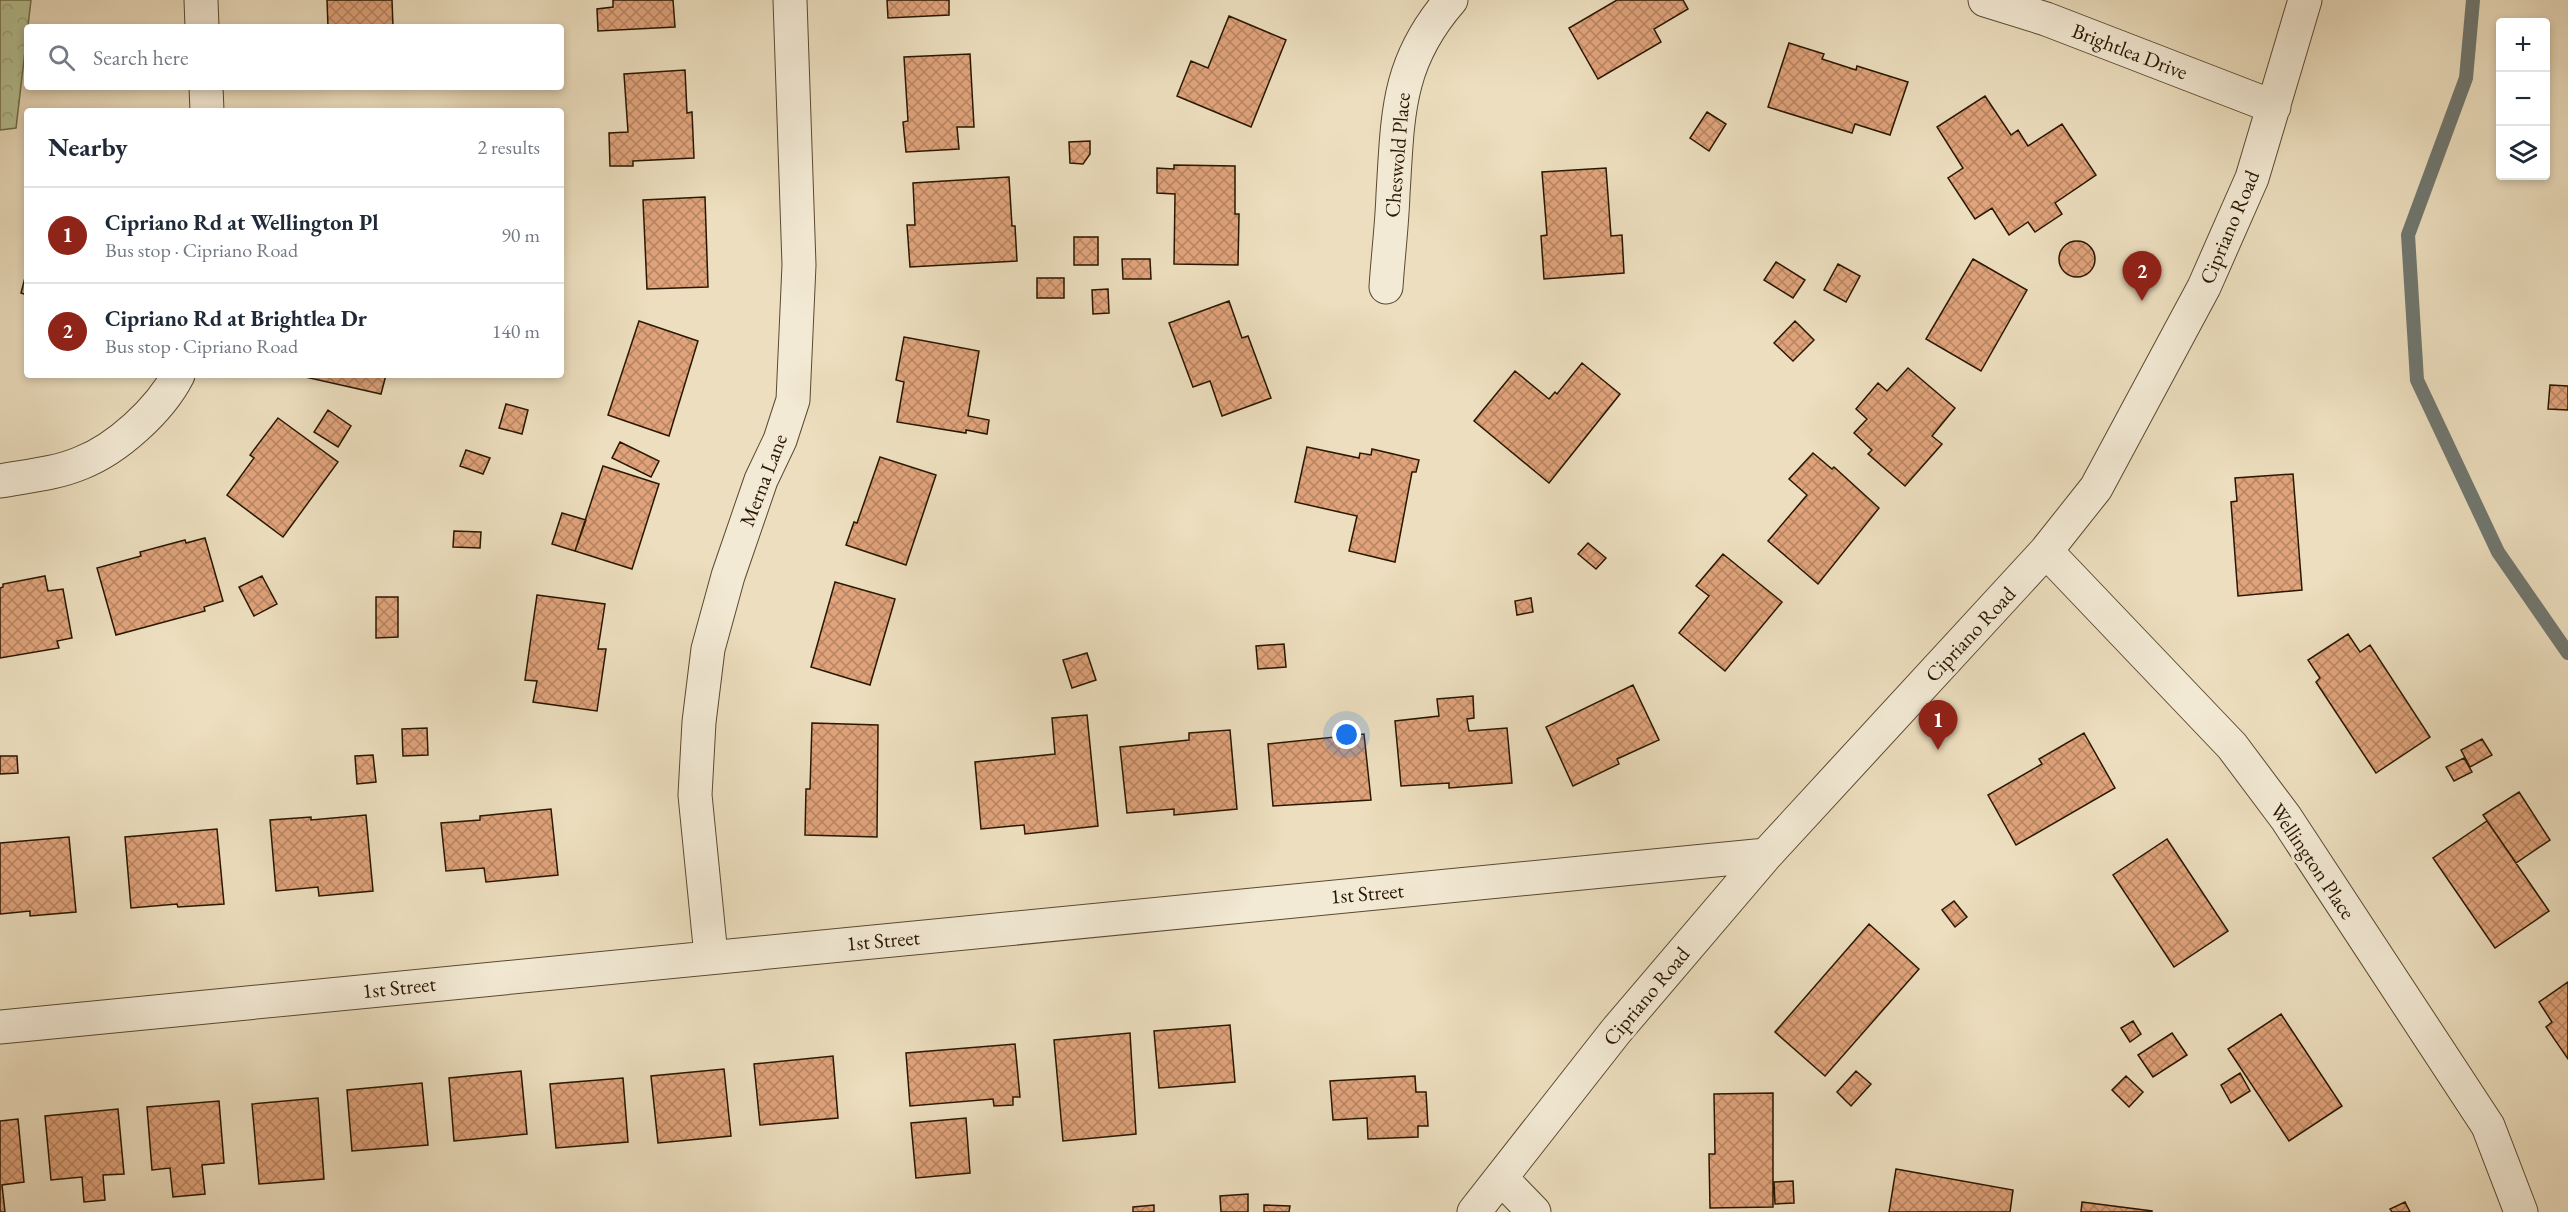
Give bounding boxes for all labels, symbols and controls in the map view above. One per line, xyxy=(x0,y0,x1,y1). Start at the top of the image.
street label: Brightlea Drive xyxy=(2068,17,2192,85)
map controls xyxy=(2496,18,2550,180)
button: + xyxy=(2496,18,2550,72)
search box xyxy=(24,24,564,90)
icon: search xyxy=(45,41,78,74)
text: Search here xyxy=(93,43,188,72)
button: − xyxy=(2496,72,2550,126)
street label: Cheswold Place xyxy=(1378,91,1416,219)
button: layers xyxy=(2496,126,2550,180)
text: Nearby xyxy=(48,130,128,164)
text: 2 results xyxy=(477,134,540,160)
street label: Cipriano Road xyxy=(2193,166,2265,288)
text: Cipriano Rd at Wellington Pl xyxy=(105,208,379,237)
text: 1 xyxy=(62,222,73,248)
text: 90 m xyxy=(501,222,540,248)
text: Bus stop · Cipriano Road xyxy=(105,237,298,263)
pin: 2 xyxy=(2122,252,2162,301)
text: Cipriano Rd at Brightlea Dr xyxy=(105,304,367,333)
text: 2 xyxy=(62,318,73,344)
text: 140 m xyxy=(492,318,540,344)
text: Bus stop · Cipriano Road xyxy=(105,333,298,359)
street label: Merna Lane xyxy=(733,430,793,530)
street label: Cipriano Road xyxy=(1919,580,2021,688)
pin: 1 xyxy=(1918,700,1958,750)
your location xyxy=(1332,720,1361,749)
street label: Wellington Place xyxy=(2264,798,2362,924)
street label: 1st Street xyxy=(1329,876,1405,910)
street label: 1st Street xyxy=(845,923,921,957)
street label: Cipriano Road xyxy=(1597,941,1696,1051)
street label: 1st Street xyxy=(361,970,438,1004)

